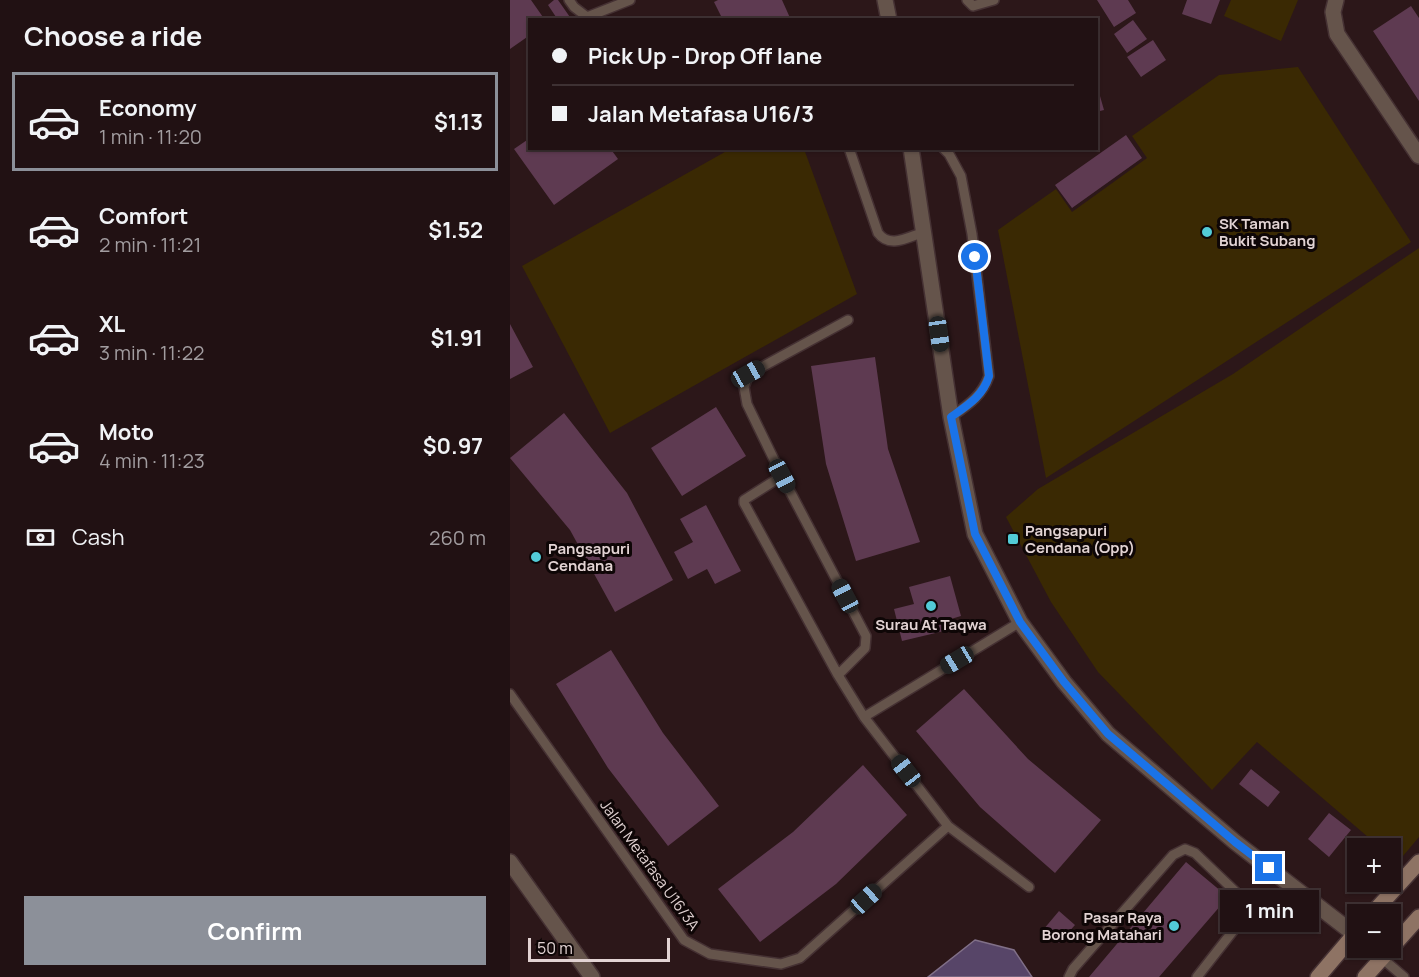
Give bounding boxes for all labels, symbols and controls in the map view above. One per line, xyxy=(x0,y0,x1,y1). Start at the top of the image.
text: Choose a ride xyxy=(24,17,202,54)
text: Pick Up - Drop Off lane xyxy=(588,41,822,71)
text: Economy xyxy=(99,93,197,123)
icon: car xyxy=(27,95,81,149)
text: Jalan Metafasa U16/3 xyxy=(588,99,814,129)
text: $1.13 xyxy=(434,107,483,137)
text: 1 min · 11:20 xyxy=(99,123,202,150)
text: Comfort xyxy=(99,201,188,231)
icon: car xyxy=(27,203,81,257)
place label: SK Taman Bukit Subang xyxy=(1219,213,1315,251)
text: $1.52 xyxy=(428,215,483,245)
marker: SK Taman Bukit Subang xyxy=(1200,225,1214,239)
text: 2 min · 11:21 xyxy=(99,231,201,258)
route start xyxy=(961,243,988,270)
text: XL xyxy=(99,309,125,339)
icon: car xyxy=(27,311,81,365)
car xyxy=(928,315,950,353)
text: $1.91 xyxy=(430,323,483,353)
text: 3 min · 11:22 xyxy=(99,339,204,366)
car xyxy=(728,357,768,391)
text: Moto xyxy=(99,417,154,447)
icon: car xyxy=(27,419,81,473)
text: $0.97 xyxy=(423,431,483,461)
text: 4 min · 11:23 xyxy=(99,447,205,474)
car xyxy=(766,456,798,496)
place label: Pangsapuri Cendana (Opp) xyxy=(1025,520,1135,558)
icon: cash xyxy=(24,521,57,554)
text: Cash xyxy=(72,522,125,552)
text: 260 m xyxy=(429,524,486,551)
marker: Pangsapuri Cendana (Opp) xyxy=(1006,532,1020,546)
place label: Pangsapuri Cendana xyxy=(548,538,630,576)
marker: Pangsapuri Cendana xyxy=(529,550,543,564)
car xyxy=(829,576,861,616)
marker: Surau At Taqwa xyxy=(924,599,938,613)
place label: Surau At Taqwa xyxy=(875,614,987,635)
car xyxy=(937,643,977,677)
car xyxy=(888,751,924,791)
street label: Jalan Metafasa U16/3A xyxy=(595,795,705,935)
map controls xyxy=(1347,838,1401,958)
button: + xyxy=(1347,838,1401,892)
route end xyxy=(1255,854,1282,881)
car xyxy=(847,880,885,918)
callout: 1 min xyxy=(1220,889,1318,931)
button: Confirm xyxy=(24,896,486,965)
text: 1 min xyxy=(1245,897,1294,924)
button: − xyxy=(1347,904,1401,958)
place label: Pasar Raya Borong Matahari xyxy=(1042,907,1162,945)
marker: Pasar Raya Borong Matahari xyxy=(1167,919,1181,933)
scale bar xyxy=(528,935,670,962)
text: 50 m xyxy=(537,937,573,959)

